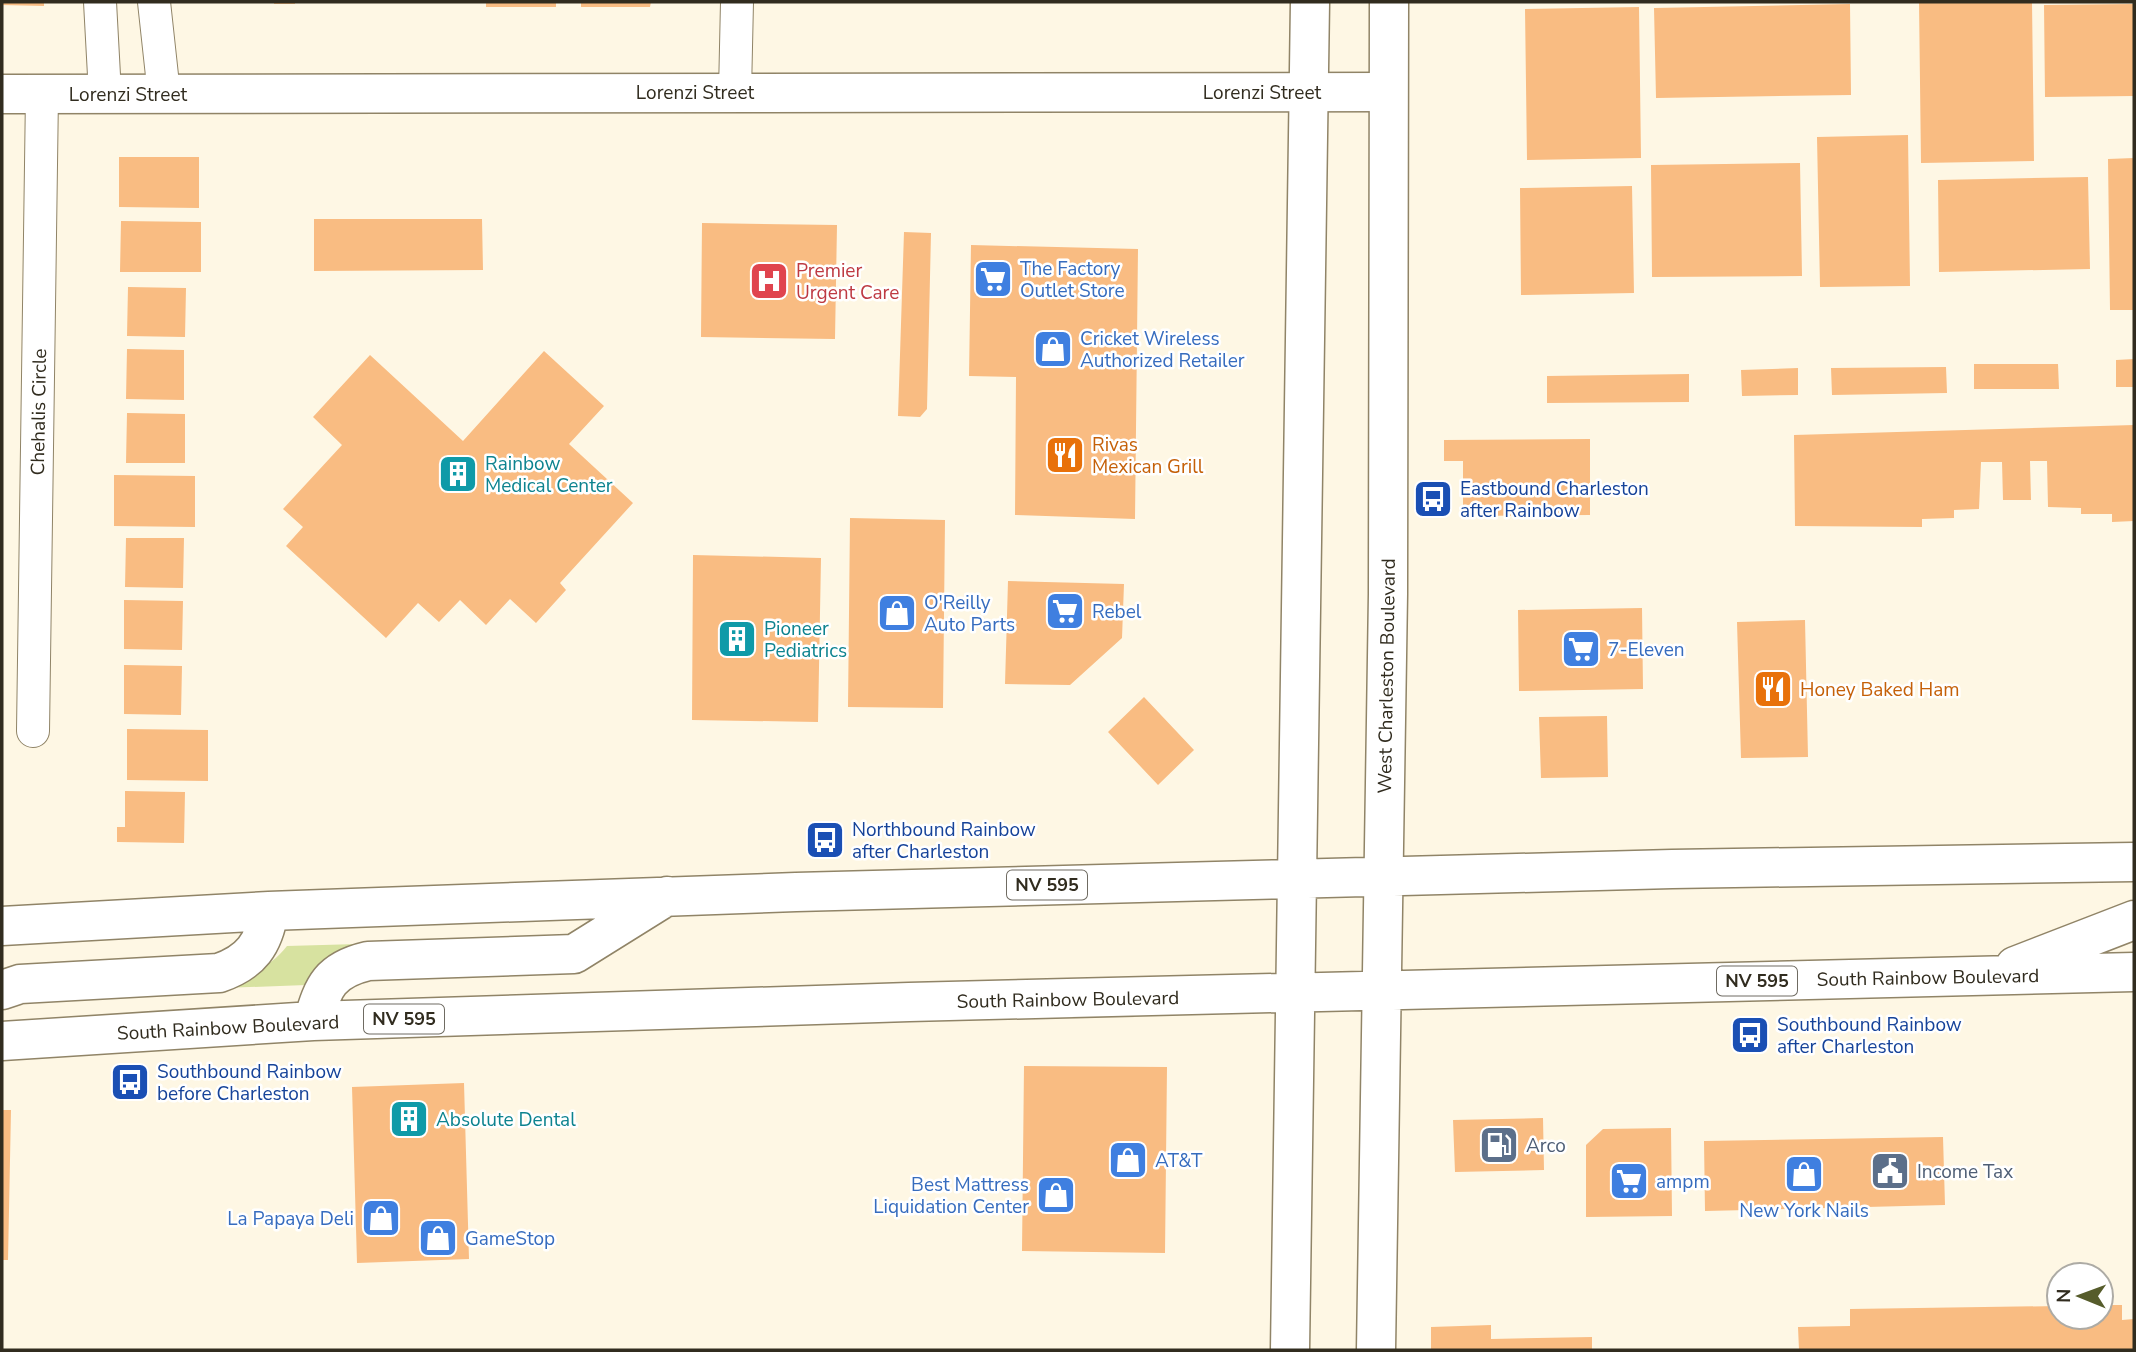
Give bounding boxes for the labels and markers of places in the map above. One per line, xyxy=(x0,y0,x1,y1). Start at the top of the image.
place label: The Factory Outlet Store xyxy=(1020,256,1125,304)
place label: Premier Urgent Care xyxy=(796,258,899,306)
supermarket icon: The Factory Outlet Store xyxy=(972,258,1014,300)
hospital icon: Premier Urgent Care xyxy=(748,260,790,302)
place label: Cricket Wireless Authorized Retailer xyxy=(1080,326,1245,374)
shop icon: Cricket Wireless Authorized Retailer xyxy=(1032,328,1074,370)
place label: Rivas Mexican Grill xyxy=(1092,432,1204,480)
restaurant icon: Rivas Mexican Grill xyxy=(1044,434,1086,476)
place label: Rainbow Medical Center xyxy=(485,451,613,499)
building icon: Rainbow Medical Center xyxy=(437,453,479,495)
place label: Eastbound Charleston after Rainbow xyxy=(1460,476,1649,524)
bus stop icon: Eastbound Charleston after Rainbow xyxy=(1412,478,1454,520)
place label: O'Reilly Auto Parts xyxy=(924,590,1015,638)
supermarket icon: Rebel xyxy=(1044,590,1086,632)
shop icon: O'Reilly Auto Parts xyxy=(876,592,918,634)
place label: Rebel xyxy=(1092,599,1142,625)
place label: Pioneer Pediatrics xyxy=(764,616,847,664)
building icon: Pioneer Pediatrics xyxy=(716,618,758,660)
supermarket icon: 7-Eleven xyxy=(1560,628,1602,670)
place label: 7-Eleven xyxy=(1608,637,1685,663)
restaurant icon: Honey Baked Ham xyxy=(1752,668,1794,710)
place label: Honey Baked Ham xyxy=(1800,677,1960,703)
place label: Northbound Rainbow after Charleston xyxy=(852,817,1036,865)
bus stop icon: Northbound Rainbow after Charleston xyxy=(804,819,846,861)
place label: Southbound Rainbow after Charleston xyxy=(1777,1012,1962,1060)
bus stop icon: Southbound Rainbow after Charleston xyxy=(1729,1014,1771,1056)
place label: Southbound Rainbow before Charleston xyxy=(157,1059,342,1107)
bus stop icon: Southbound Rainbow before Charleston xyxy=(109,1061,151,1103)
building icon: Absolute Dental xyxy=(388,1098,430,1140)
place label: Absolute Dental xyxy=(436,1107,576,1133)
fuel station icon: Arco xyxy=(1478,1124,1520,1166)
place label: Arco xyxy=(1526,1133,1566,1159)
shop icon: AT&T xyxy=(1107,1139,1149,1181)
place label: AT&T xyxy=(1155,1148,1203,1174)
public building icon: Income Tax xyxy=(1869,1150,1911,1192)
shop icon: New York Nails xyxy=(1783,1153,1825,1195)
place label: Income Tax xyxy=(1917,1159,2013,1185)
supermarket icon: ampm xyxy=(1608,1160,1650,1202)
place label: ampm xyxy=(1656,1169,1710,1195)
place label: Best Mattress Liquidation Center xyxy=(873,1172,1029,1220)
shop icon: Best Mattress Liquidation Center xyxy=(1035,1174,1077,1216)
shop icon: La Papaya Deli xyxy=(360,1197,402,1239)
place label: New York Nails xyxy=(1739,1198,1869,1224)
place label: La Papaya Deli xyxy=(227,1206,354,1232)
shop icon: GameStop xyxy=(417,1217,459,1259)
place label: GameStop xyxy=(465,1226,555,1252)

